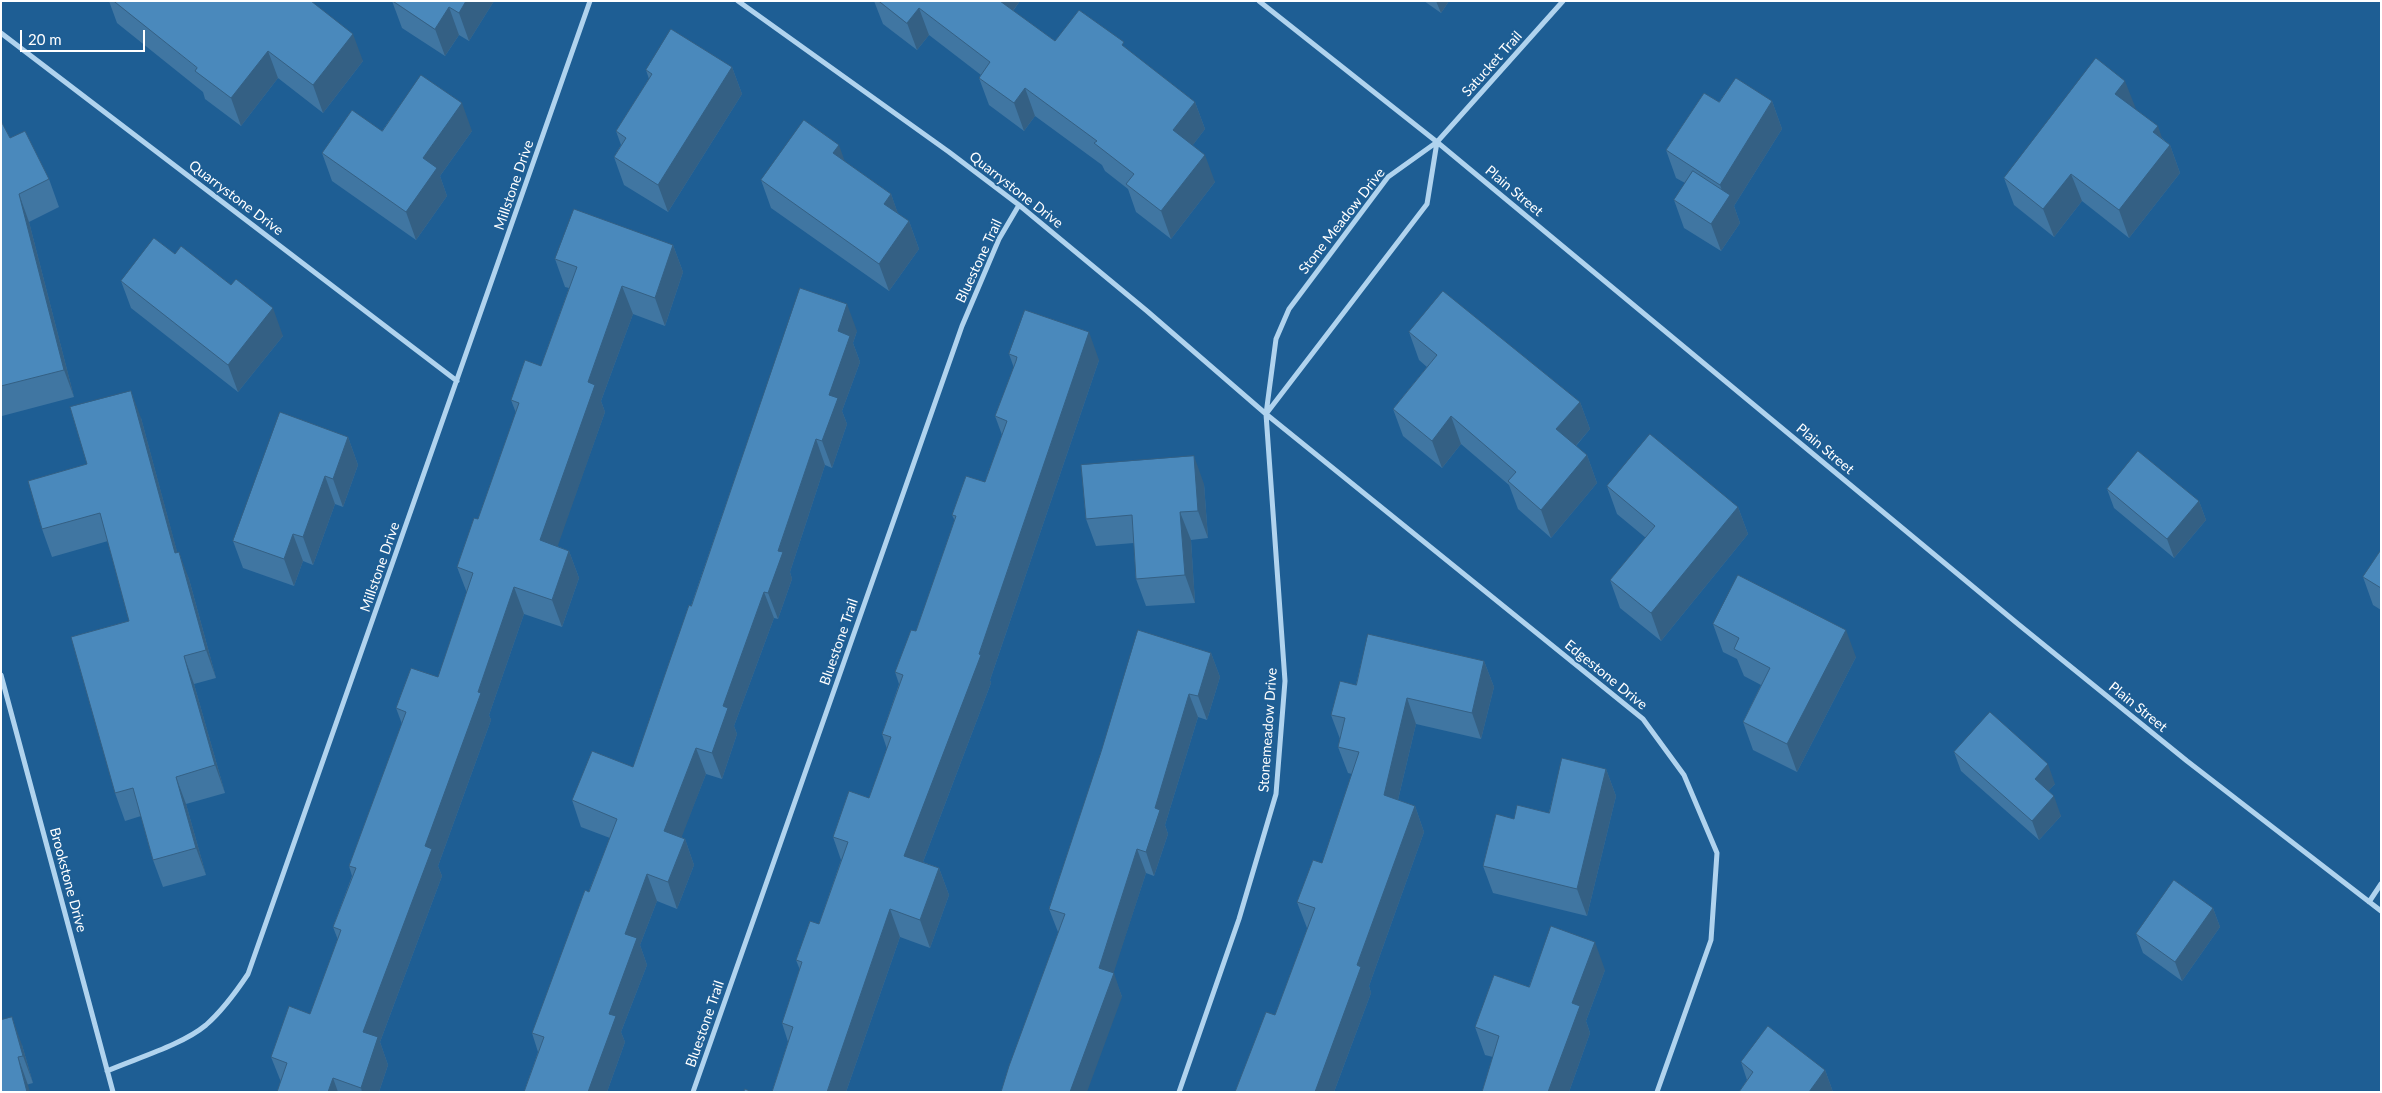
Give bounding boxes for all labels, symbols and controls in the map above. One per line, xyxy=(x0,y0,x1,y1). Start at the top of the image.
scale bar xyxy=(22,20,148,52)
street label: Satucket Trail xyxy=(1458,28,1526,100)
text: 20 m xyxy=(28,30,62,48)
street label: Millstone Drive xyxy=(491,138,537,232)
street label: Quarrystone Drive xyxy=(966,148,1066,232)
street label: Quarrystone Drive xyxy=(185,157,287,239)
street label: Plain Street xyxy=(1482,162,1546,220)
street label: Stone Meadow Drive xyxy=(1295,165,1389,277)
street label: Bluestone Trail xyxy=(952,216,1006,306)
street label: Plain Street xyxy=(1793,420,1857,478)
street label: Millstone Drive xyxy=(357,520,403,614)
street label: Bluestone Trail xyxy=(816,596,862,688)
street label: Edgestone Drive xyxy=(1561,637,1651,713)
street label: Stonemeadow Drive xyxy=(1255,667,1281,793)
street label: Plain Street xyxy=(2105,678,2171,736)
street label: Brookstone Drive xyxy=(46,826,90,934)
street label: Bluestone Trail xyxy=(682,978,728,1070)

